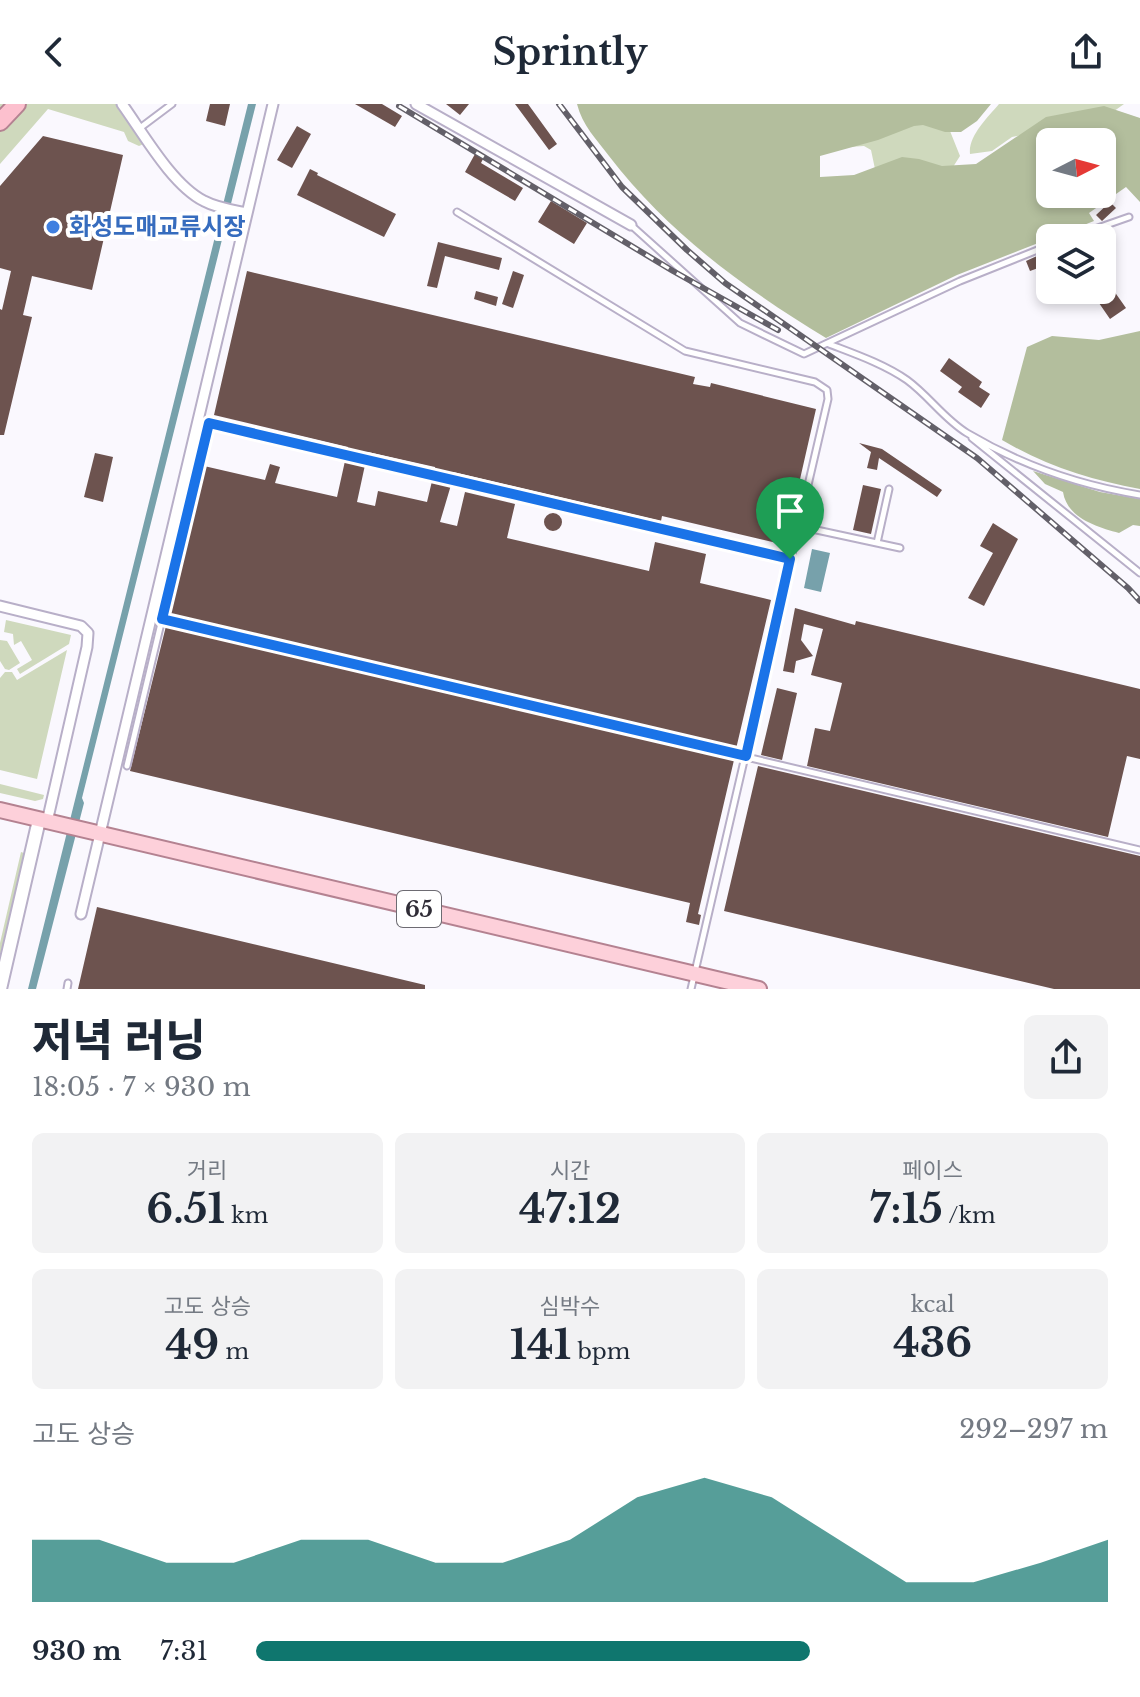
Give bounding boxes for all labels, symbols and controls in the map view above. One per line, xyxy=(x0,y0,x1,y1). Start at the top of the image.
icon: back xyxy=(32,30,76,74)
text: Sprintly xyxy=(492,30,648,75)
icon: share xyxy=(1064,30,1108,74)
north arrow xyxy=(1036,128,1116,208)
map controls xyxy=(1036,128,1116,304)
place label: 화성도매교류시장 xyxy=(69,212,246,241)
marker: 화성도매교류시장 xyxy=(44,218,62,236)
button: layers xyxy=(1036,224,1116,304)
pin xyxy=(756,477,824,559)
icon: arrive xyxy=(768,489,812,533)
road number: 65 xyxy=(397,891,441,927)
text: 저녁 러닝 xyxy=(32,1013,206,1068)
button: share xyxy=(1024,1015,1108,1099)
text: 18:05 · 7 × 930 m xyxy=(32,1071,251,1103)
text: 거리 xyxy=(187,1157,228,1184)
text: 시간 xyxy=(550,1157,590,1184)
text: 페이스 xyxy=(902,1157,963,1184)
text: 6.51 xyxy=(146,1184,225,1234)
text: 47:12 xyxy=(519,1184,621,1234)
text: 7:15 xyxy=(870,1184,943,1234)
text: km xyxy=(225,1202,268,1229)
text: /km xyxy=(943,1202,996,1229)
text: kcal xyxy=(911,1291,955,1318)
text: 고도 상승 xyxy=(164,1293,251,1320)
text: 심박수 xyxy=(540,1293,600,1320)
text: 436 xyxy=(893,1318,972,1368)
text: 49 xyxy=(166,1320,219,1370)
text: 141 xyxy=(510,1320,571,1370)
text: m xyxy=(219,1338,249,1365)
text: bpm xyxy=(571,1338,630,1365)
text: 292–297 m xyxy=(959,1413,1108,1445)
text: 고도 상승 xyxy=(32,1418,135,1450)
text: 930 m xyxy=(32,1635,121,1667)
text: 7:31 xyxy=(160,1635,208,1667)

